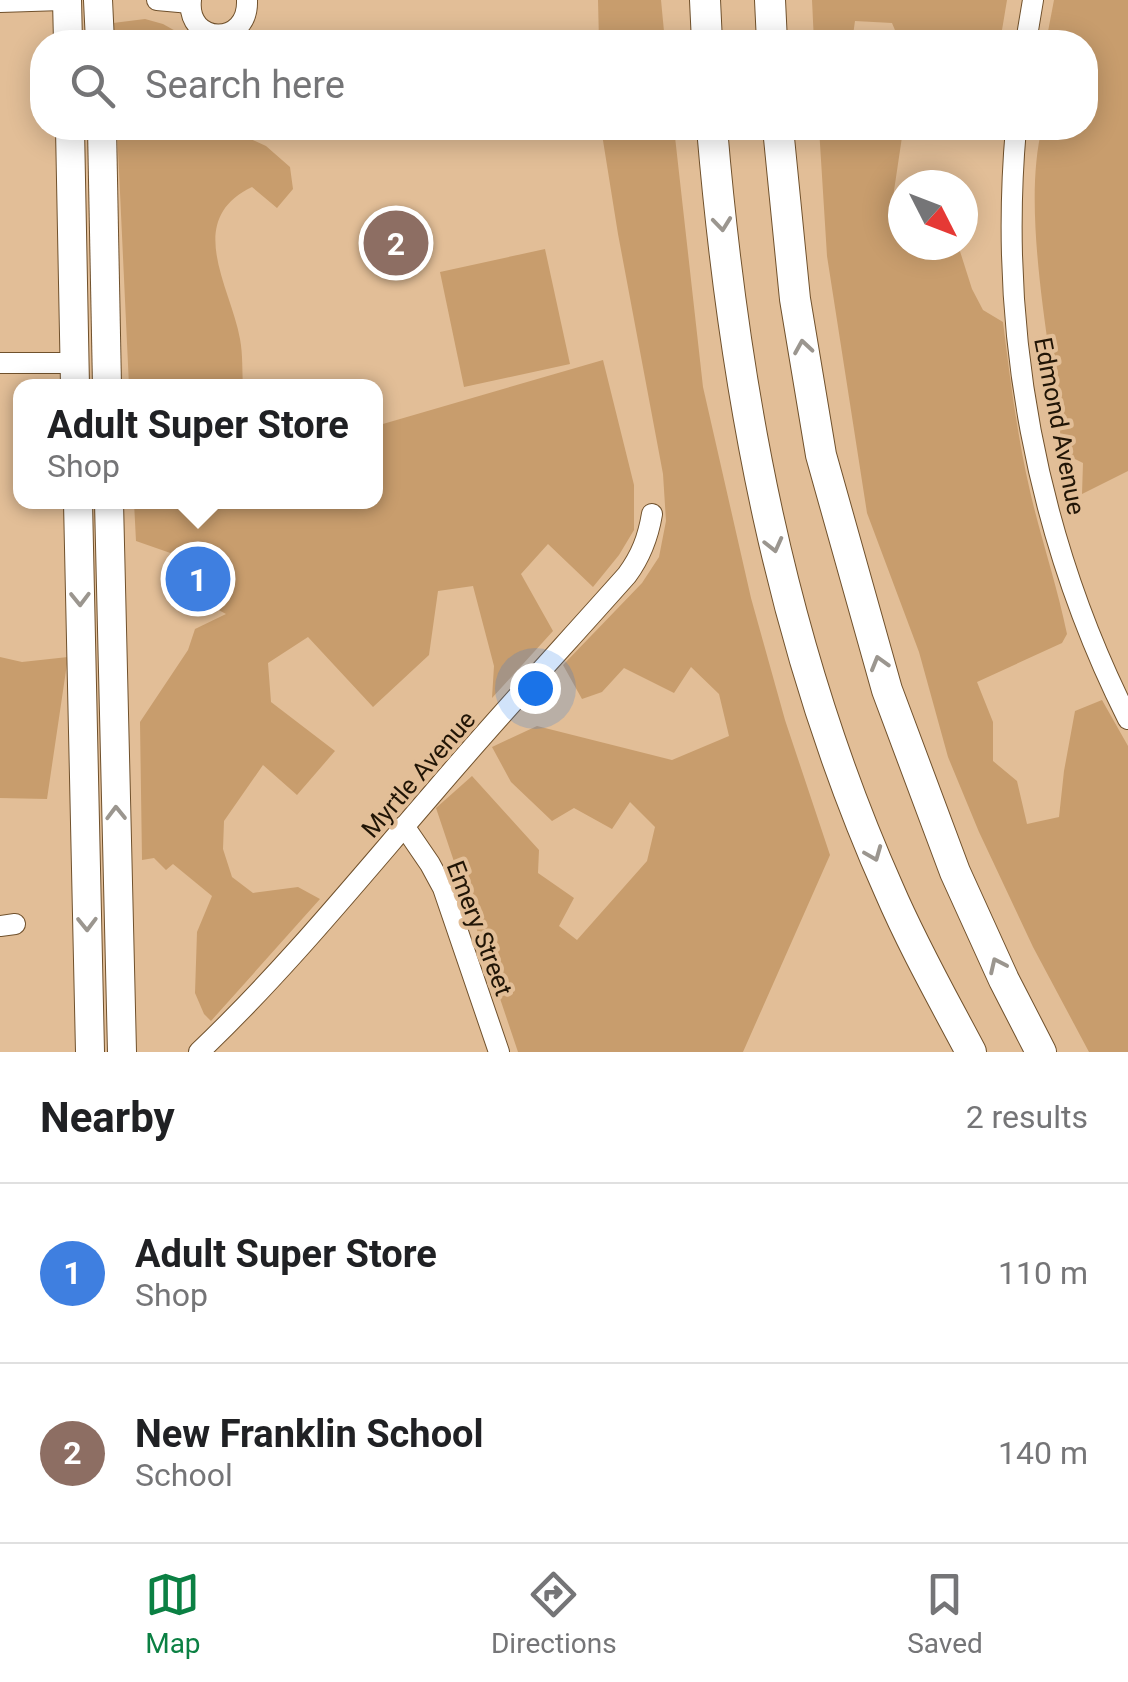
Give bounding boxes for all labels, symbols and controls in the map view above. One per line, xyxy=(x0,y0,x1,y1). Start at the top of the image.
search box xyxy=(30,30,1098,140)
icon: search xyxy=(65,58,120,113)
text: Search here xyxy=(145,63,345,107)
north arrow xyxy=(888,170,978,260)
pin: 2 xyxy=(364,206,428,280)
one-way arrow xyxy=(711,217,733,233)
street label: Edmond Avenue xyxy=(1028,335,1091,517)
one-way arrow xyxy=(793,339,814,355)
popup xyxy=(13,379,383,509)
text: Adult Super Store xyxy=(47,403,349,447)
text: Shop xyxy=(47,447,120,485)
one-way arrow xyxy=(762,536,783,553)
pin: 1 xyxy=(166,542,230,616)
one-way arrow xyxy=(69,592,91,607)
one-way arrow xyxy=(870,655,891,672)
your location xyxy=(510,663,561,714)
street label: Myrtle Avenue xyxy=(356,705,481,844)
one-way arrow xyxy=(106,805,127,821)
one-way arrow xyxy=(862,844,882,862)
street label: Emery Street xyxy=(441,857,519,1000)
one-way arrow xyxy=(76,916,98,932)
one-way arrow xyxy=(990,957,1010,975)
text: Nearby xyxy=(40,1093,175,1142)
text: 2 results xyxy=(966,1098,1088,1136)
text: Adult Super Store xyxy=(135,1232,437,1276)
text: 1 xyxy=(63,1254,82,1292)
text: 110 m xyxy=(998,1254,1088,1292)
text: Shop xyxy=(135,1276,208,1314)
text: New Franklin School xyxy=(135,1412,484,1456)
text: 2 xyxy=(63,1434,82,1472)
text: 140 m xyxy=(998,1434,1088,1472)
text: School xyxy=(135,1456,233,1494)
tab: Map xyxy=(145,1567,201,1660)
tab: Directions xyxy=(491,1567,617,1660)
tab: Saved xyxy=(907,1567,983,1660)

